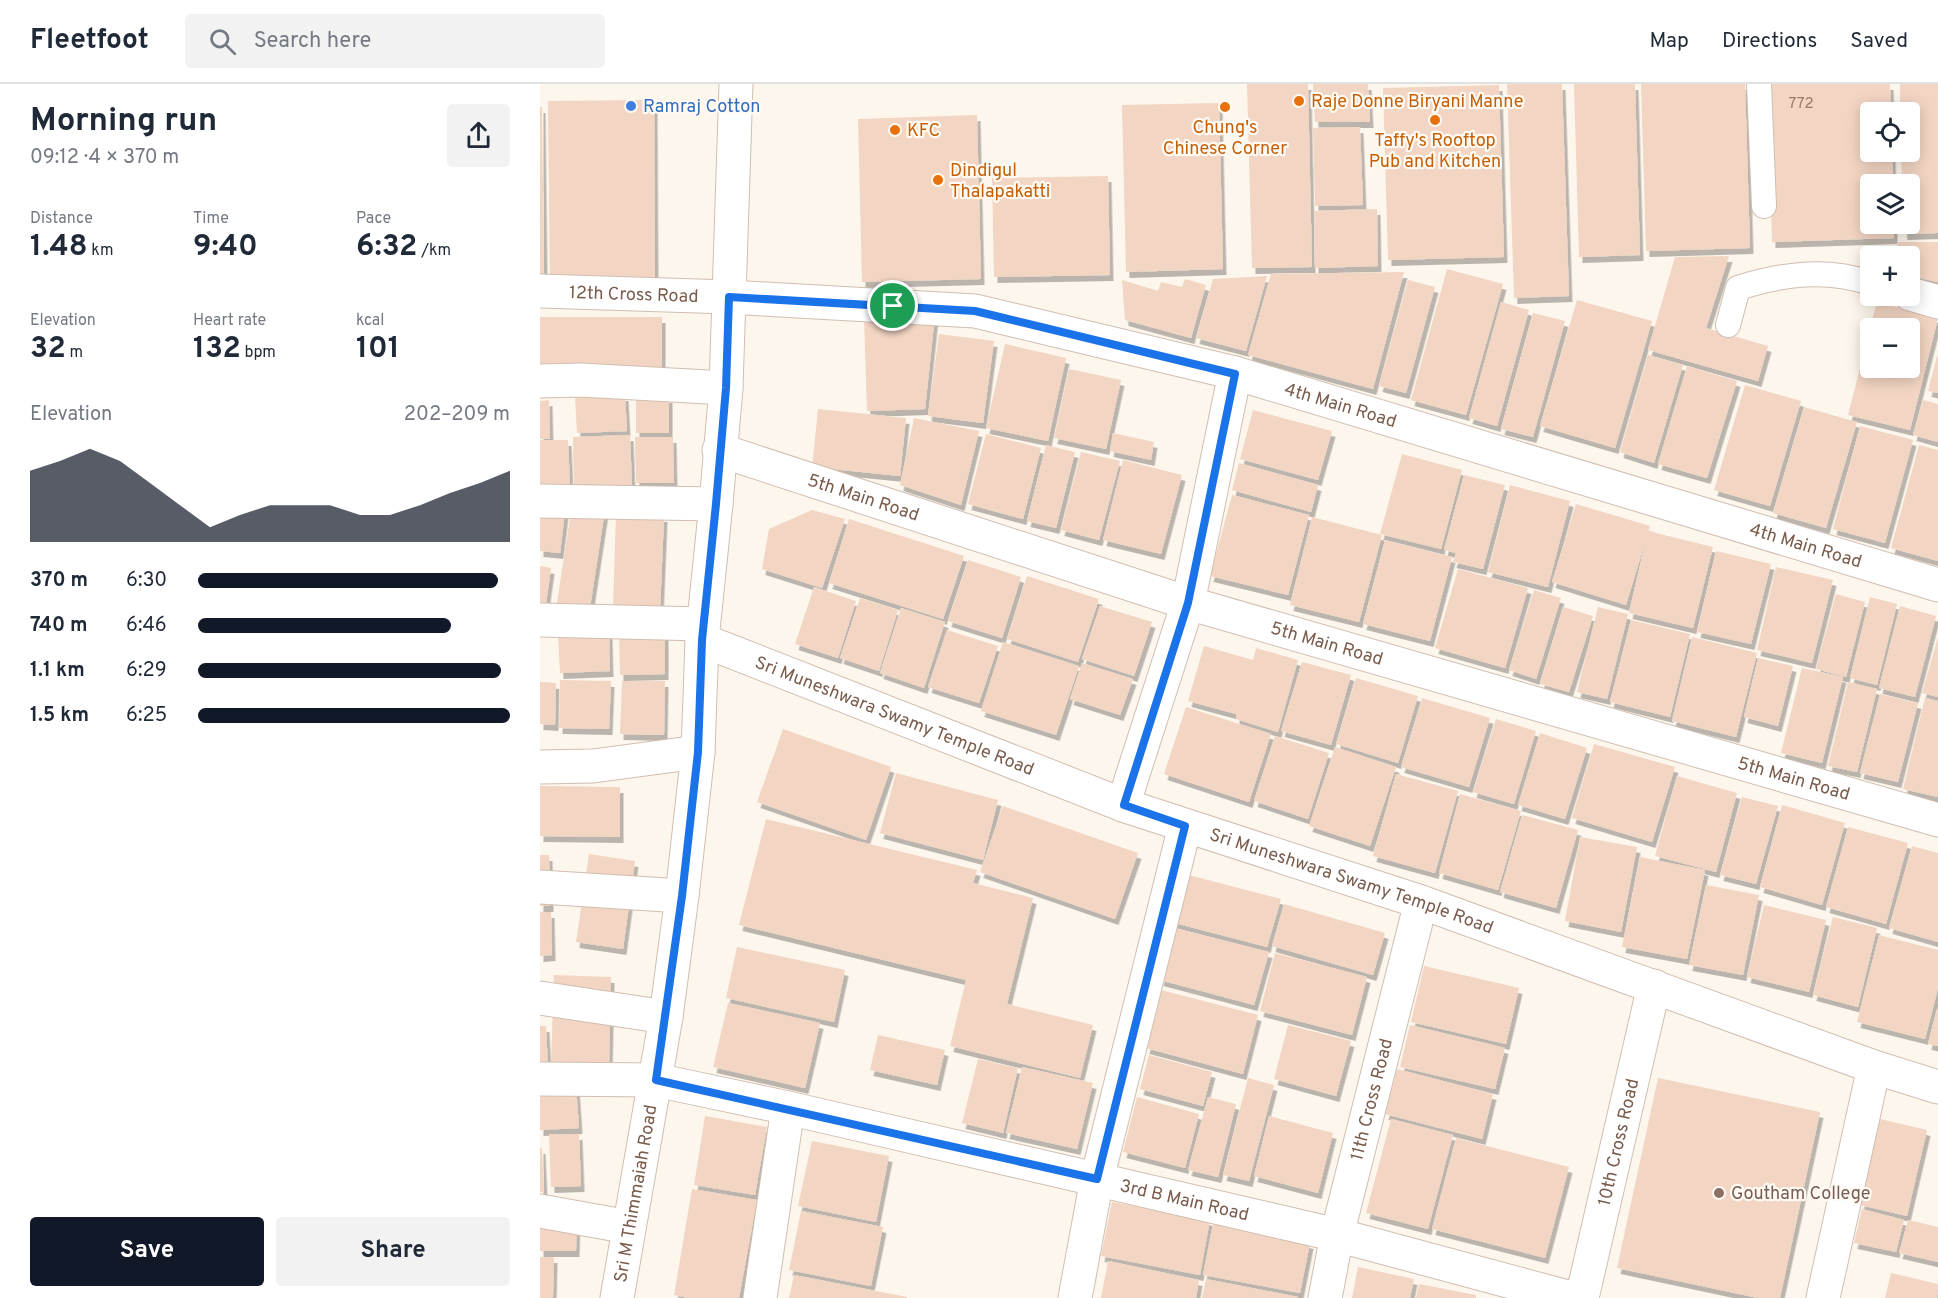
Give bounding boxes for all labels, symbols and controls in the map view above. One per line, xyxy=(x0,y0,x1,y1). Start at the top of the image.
search box xyxy=(185,14,605,68)
text: Fleetfoot xyxy=(30,23,149,59)
icon: search xyxy=(206,25,239,58)
text: Search here xyxy=(254,28,371,55)
text: Map xyxy=(1649,28,1689,55)
text: Directions xyxy=(1722,28,1817,55)
text: Saved xyxy=(1850,28,1908,55)
place label: Raje Donne Biryani Manne xyxy=(1311,91,1523,114)
marker: Raje Donne Biryani Manne xyxy=(1292,94,1306,108)
house number: 772 xyxy=(1788,95,1814,114)
place label: Ramraj Cotton xyxy=(643,96,760,119)
marker: Ramraj Cotton xyxy=(624,99,638,113)
marker: Chung's Chinese Corner xyxy=(1218,100,1232,114)
text: Morning run xyxy=(30,101,217,143)
map controls xyxy=(1860,102,1920,378)
button: locate xyxy=(1860,102,1920,162)
button: share xyxy=(447,104,510,167)
marker: Taffy's Rooftop Pub and Kitchen xyxy=(1428,113,1442,127)
place label: Chung's Chinese Corner xyxy=(1163,117,1287,161)
place label: KFC xyxy=(907,120,940,143)
marker: KFC xyxy=(888,123,902,137)
place label: Taffy's Rooftop Pub and Kitchen xyxy=(1369,130,1501,174)
text: 09:12 · 4 × 370 m xyxy=(30,145,179,171)
place label: Dindigul Thalapakatti xyxy=(950,160,1050,204)
marker: Dindigul Thalapakatti xyxy=(931,173,945,187)
button: layers xyxy=(1860,174,1920,234)
text: Distance xyxy=(30,209,93,229)
text: Time xyxy=(193,209,229,229)
text: Pace xyxy=(356,209,391,229)
text: 1.48 xyxy=(30,229,88,266)
text: 9:40 xyxy=(193,229,258,266)
text: 6:32 xyxy=(356,229,417,266)
text: km xyxy=(88,241,114,261)
text: /km xyxy=(417,241,451,261)
button: + xyxy=(1860,246,1920,306)
pin xyxy=(867,280,918,331)
street label: 12th Cross Road xyxy=(569,282,699,309)
icon: arrive xyxy=(876,289,909,322)
text: Elevation xyxy=(30,311,96,331)
text: Heart rate xyxy=(193,311,266,331)
text: kcal xyxy=(356,311,384,331)
button: − xyxy=(1860,318,1920,378)
text: 32 xyxy=(30,331,66,368)
text: 132 xyxy=(193,331,241,368)
text: 101 xyxy=(356,331,400,368)
text: m xyxy=(66,343,83,363)
text: bpm xyxy=(241,343,276,363)
street label: 4th Main Road xyxy=(1281,378,1399,434)
text: Elevation xyxy=(30,402,112,428)
text: 202–209 m xyxy=(404,402,510,428)
street label: 5th Main Road xyxy=(804,470,922,528)
street label: 4th Main Road xyxy=(1747,519,1864,574)
text: 370 m xyxy=(30,568,88,594)
text: 6:30 xyxy=(126,568,167,594)
text: 740 m xyxy=(30,613,88,639)
text: 6:46 xyxy=(126,613,167,639)
street label: 5th Main Road xyxy=(1268,617,1386,672)
street label: Sri Muneshwara Swamy Temple Road xyxy=(751,652,1037,782)
text: 1.1 km xyxy=(30,658,85,684)
text: 6:29 xyxy=(126,658,167,684)
text: 1.5 km xyxy=(30,703,89,729)
text: 6:25 xyxy=(126,703,167,729)
street label: 5th Main Road xyxy=(1734,753,1852,807)
street label: Sri Muneshwara Swamy Temple Road xyxy=(1206,824,1496,940)
street label: 11th Cross Road xyxy=(1346,1036,1399,1163)
street label: 10th Cross Road xyxy=(1594,1076,1645,1208)
street label: Sri M Thimmaiah Road xyxy=(610,1103,663,1285)
street label: 3rd B Main Road xyxy=(1117,1175,1251,1227)
place label: Goutham College xyxy=(1731,1183,1870,1206)
marker: Goutham College xyxy=(1712,1186,1726,1200)
button: Save xyxy=(30,1217,264,1286)
button: Share xyxy=(276,1217,510,1286)

